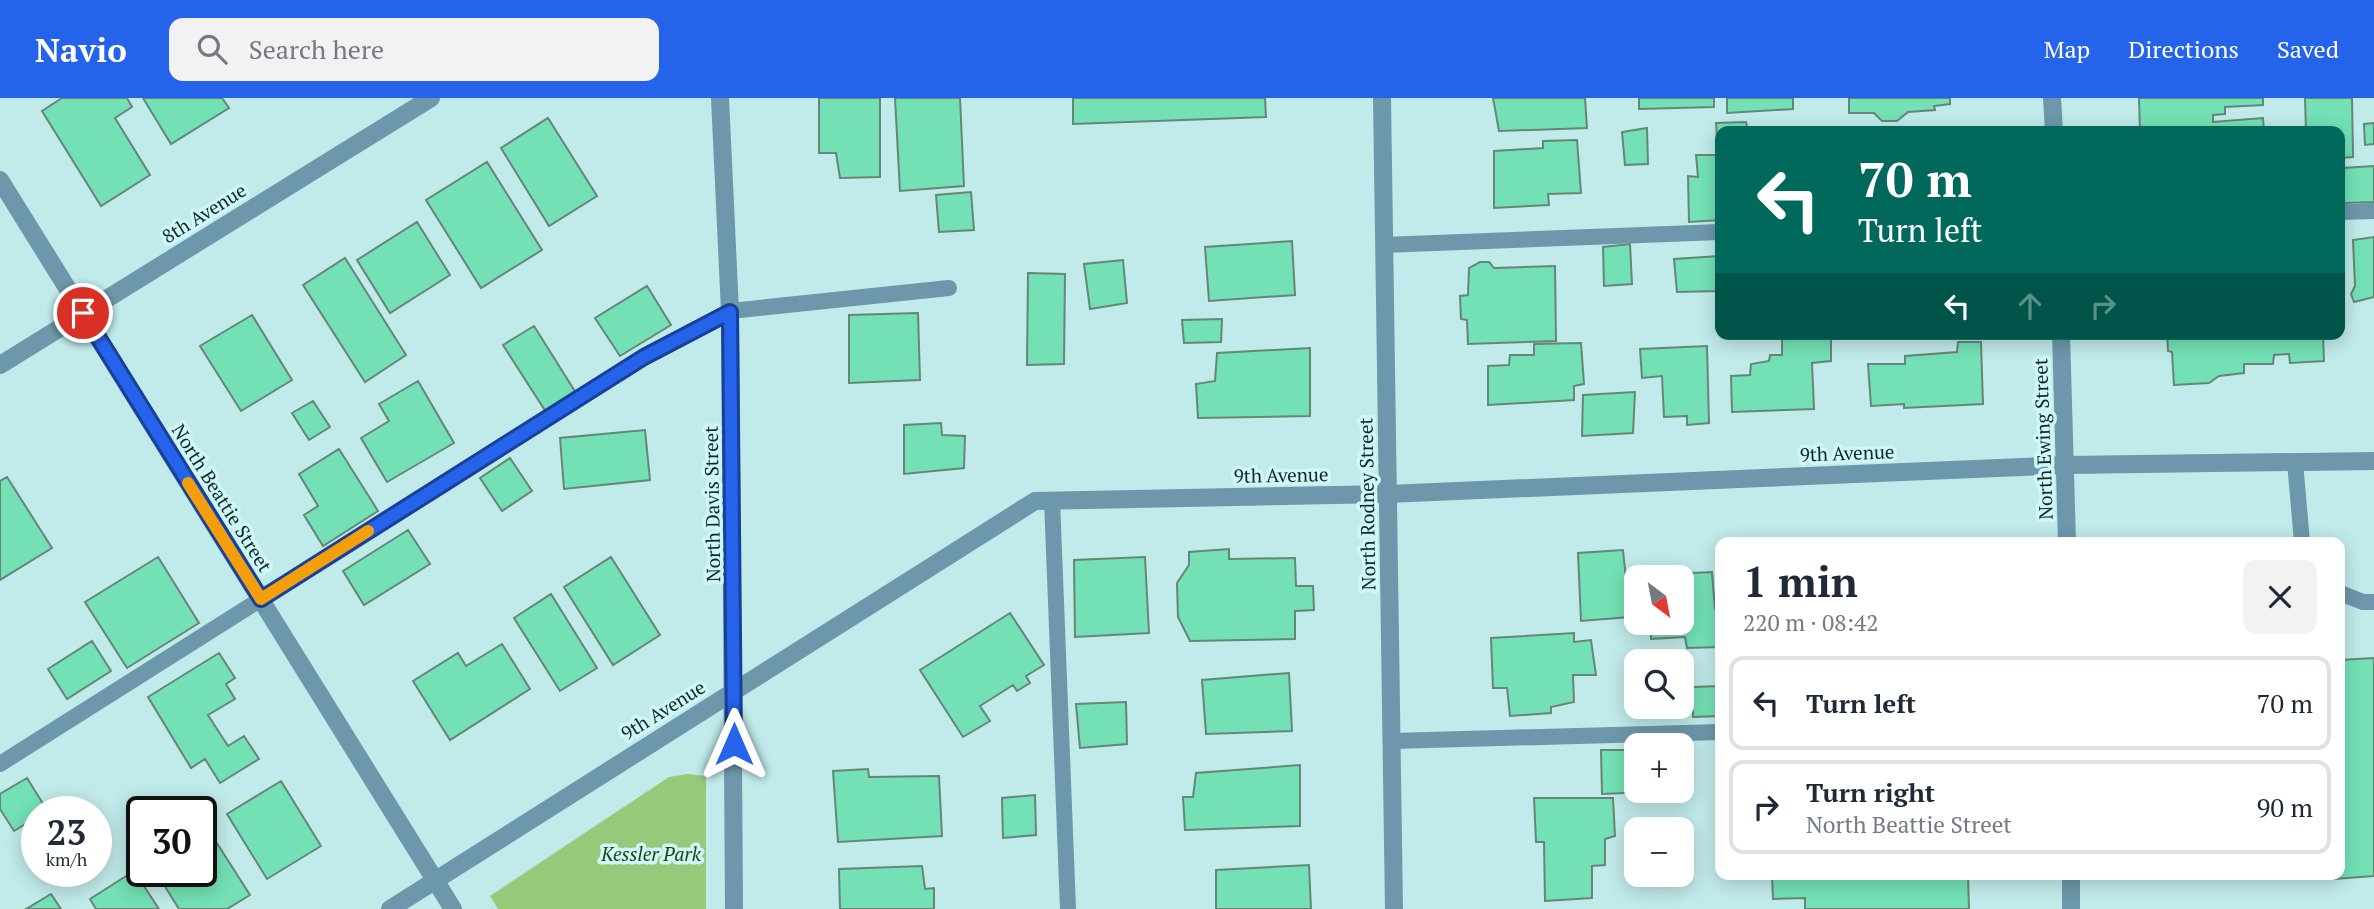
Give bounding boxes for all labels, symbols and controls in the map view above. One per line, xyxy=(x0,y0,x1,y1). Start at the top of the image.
search box xyxy=(169,18,659,81)
text: Navio xyxy=(35,28,127,71)
icon: search xyxy=(193,30,231,68)
text: Search here xyxy=(249,32,384,66)
text: Map xyxy=(2044,33,2090,65)
text: Directions xyxy=(2128,33,2239,65)
text: Saved xyxy=(2277,33,2339,65)
text: 70 m xyxy=(1858,146,1972,211)
icon: left xyxy=(1743,154,1834,245)
street label: 8th Avenue xyxy=(157,177,251,248)
text: Turn left xyxy=(1858,209,1982,251)
pin xyxy=(53,283,113,343)
icon: left xyxy=(1938,287,1976,325)
icon: ahead xyxy=(2011,287,2049,325)
icon: right xyxy=(2084,287,2122,325)
icon: arrive xyxy=(64,294,102,332)
street label: North Ewing Street xyxy=(2027,358,2058,520)
street label: North Rodney Street xyxy=(1352,417,1381,591)
street label: North Beattie Street xyxy=(167,419,278,576)
street label: North Davis Street xyxy=(698,426,725,582)
street label: 9th Avenue xyxy=(1799,438,1895,467)
street label: 9th Avenue xyxy=(1233,461,1329,488)
text: 1 min xyxy=(1743,553,1858,609)
button: close xyxy=(2243,560,2317,634)
north arrow xyxy=(1624,565,1694,635)
map controls xyxy=(1624,565,1694,887)
text: 220 m · 08:42 xyxy=(1743,607,1878,638)
button: search xyxy=(1624,649,1694,719)
street label: 9th Avenue xyxy=(616,674,710,745)
icon: left xyxy=(1747,684,1785,722)
text: Turn left xyxy=(1806,686,1916,720)
text: 70 m xyxy=(2257,686,2313,720)
position arrow xyxy=(697,707,771,781)
button: + xyxy=(1624,733,1694,803)
text: Turn right xyxy=(1806,775,1935,809)
icon: right xyxy=(1747,788,1785,826)
text: 90 m xyxy=(2257,790,2313,824)
speed limit sign: 30 xyxy=(126,796,217,887)
text: 23 xyxy=(47,809,86,855)
text: North Beattie Street xyxy=(1806,809,2012,840)
button: − xyxy=(1624,817,1694,887)
park label: Kessler Park xyxy=(600,841,702,866)
text: km/h xyxy=(46,847,87,871)

